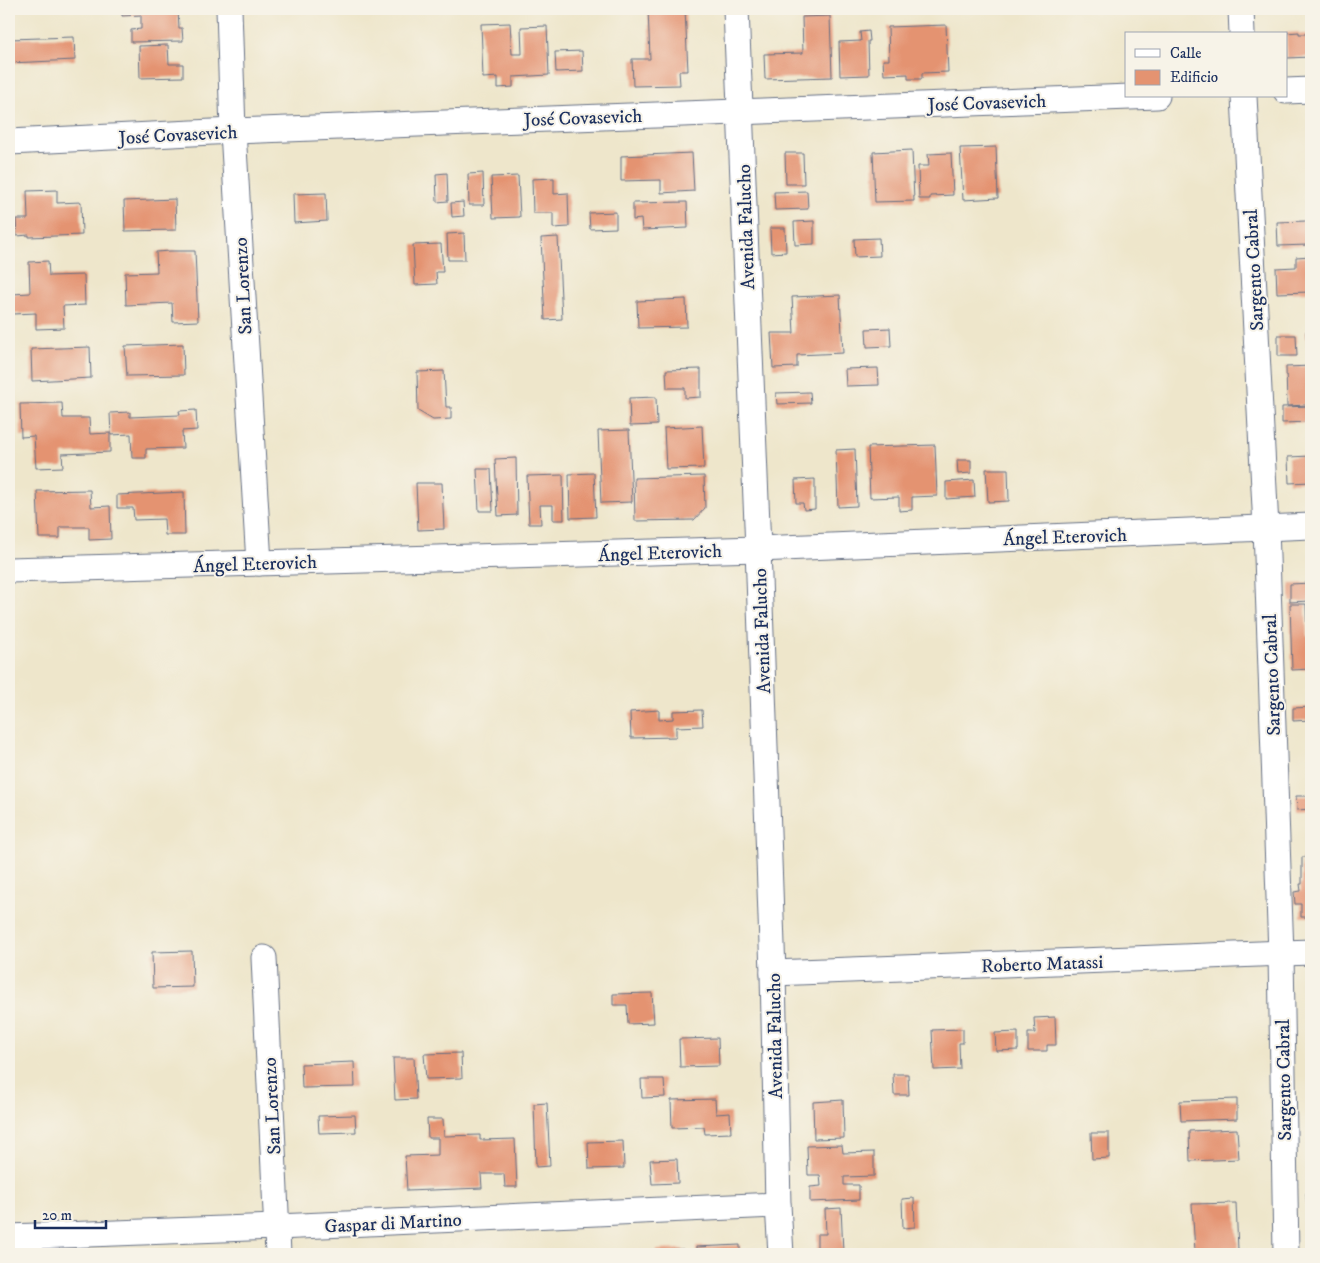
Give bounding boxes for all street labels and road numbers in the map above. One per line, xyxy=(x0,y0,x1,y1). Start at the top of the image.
street label: José Covasevich xyxy=(925,90,1047,117)
street label: José Covasevich xyxy=(521,105,643,132)
street label: José Covasevich xyxy=(116,121,238,150)
street label: Avenida Falucho xyxy=(733,164,760,290)
street label: Sargento Cabral xyxy=(1240,208,1269,331)
street label: San Lorenzo xyxy=(229,237,258,335)
street label: Ángel Eterovich xyxy=(1003,522,1127,551)
street label: Ángel Eterovich xyxy=(598,538,722,567)
street label: Ángel Eterovich xyxy=(193,549,317,578)
street label: Avenida Falucho xyxy=(749,568,776,694)
street label: Sargento Cabral xyxy=(1259,613,1286,736)
street label: Roberto Matassi xyxy=(981,951,1104,978)
street label: Avenida Falucho xyxy=(763,973,788,1099)
street label: Sargento Cabral xyxy=(1272,1019,1297,1141)
street label: San Lorenzo xyxy=(258,1057,287,1155)
street label: Gaspar di Martino xyxy=(324,1208,462,1239)

